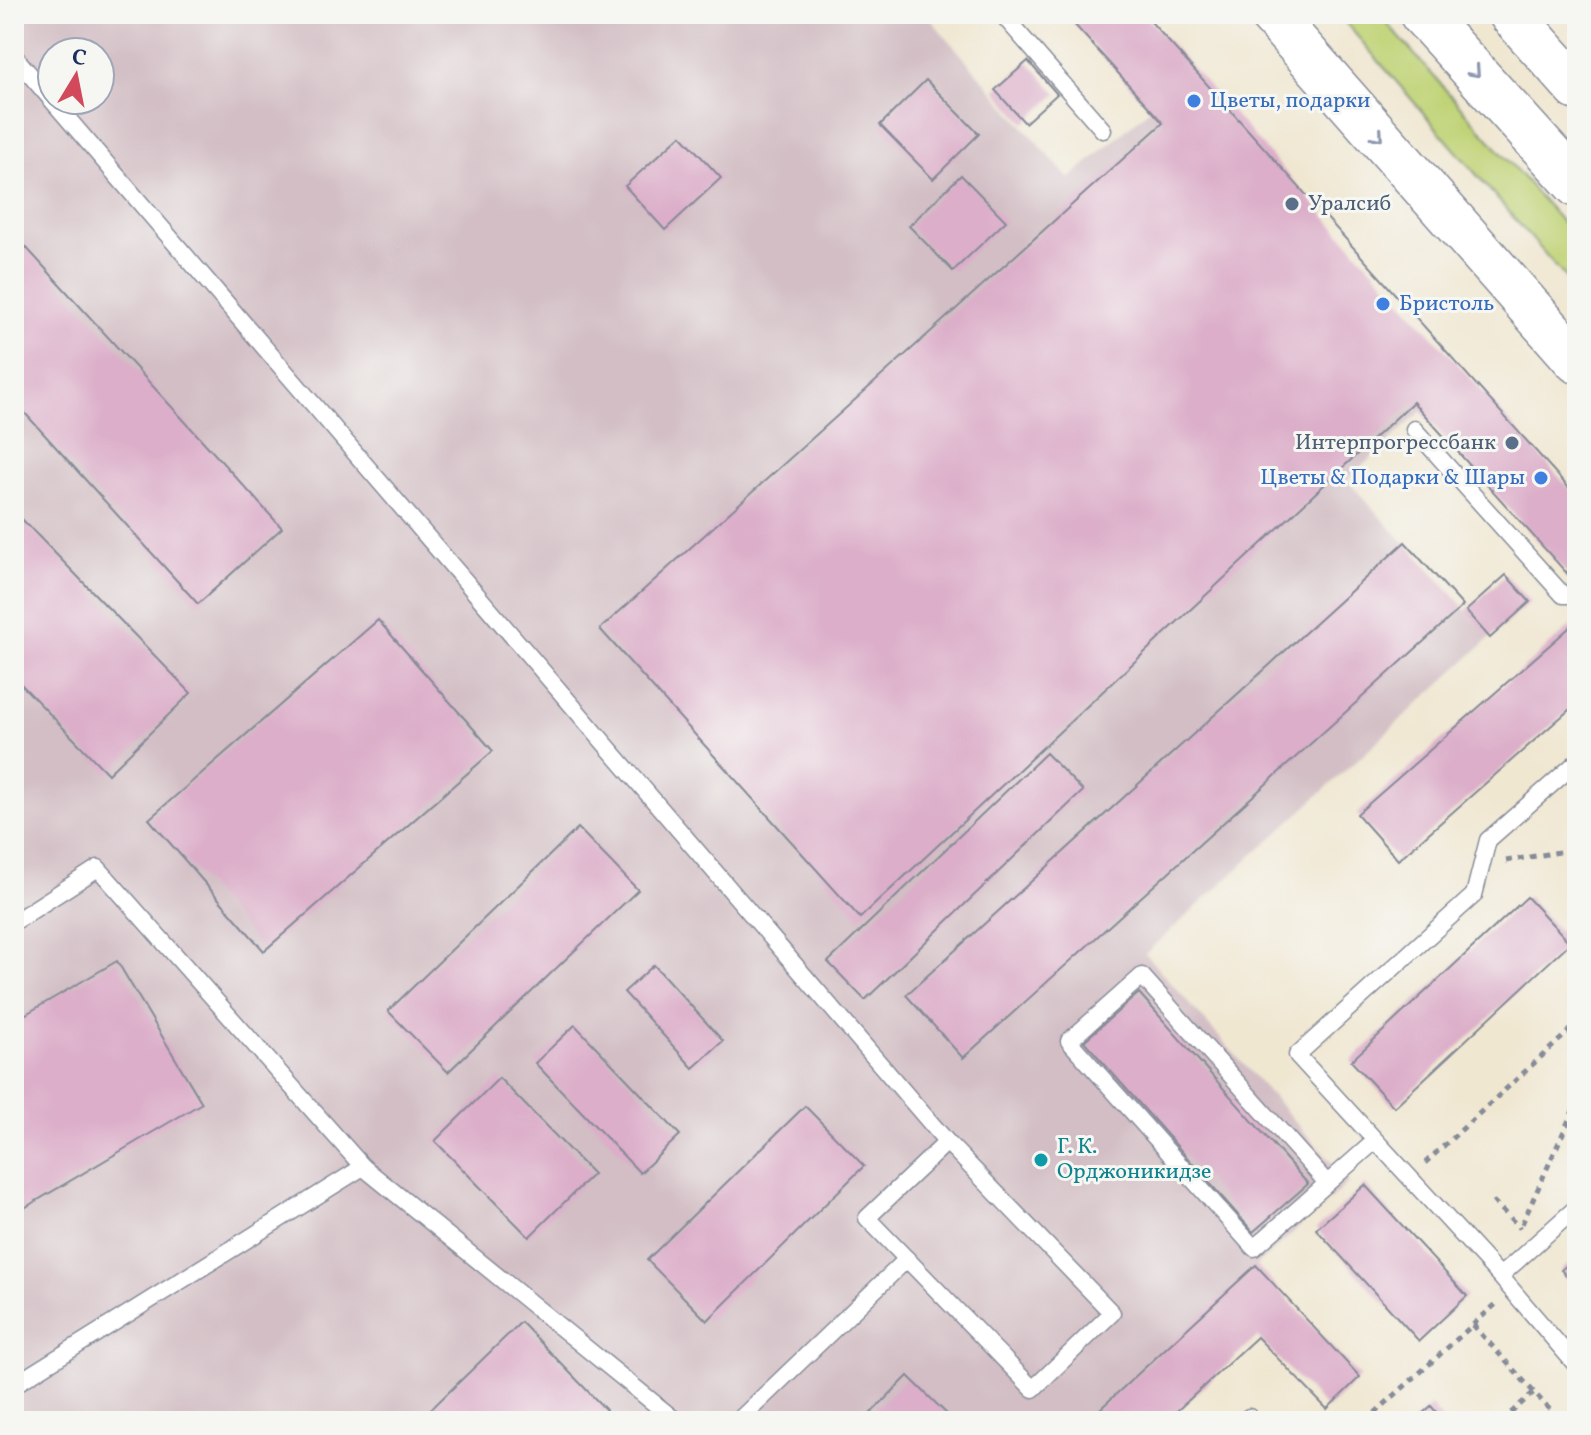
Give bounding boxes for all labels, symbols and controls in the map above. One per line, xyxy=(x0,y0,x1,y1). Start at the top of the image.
north arrow xyxy=(36,36,116,116)
text: С xyxy=(69,42,89,75)
one-way arrow xyxy=(1465,63,1480,77)
place label: Цветы, подарки xyxy=(1210,86,1370,117)
marker: Цветы, подарки xyxy=(1185,92,1203,110)
one-way arrow xyxy=(1368,126,1383,141)
place label: Уралсиб xyxy=(1308,189,1391,220)
marker: Уралсиб xyxy=(1283,195,1301,213)
place label: Бристоль xyxy=(1399,289,1494,320)
marker: Бристоль xyxy=(1374,295,1392,313)
place label: Интерпрогрессбанк xyxy=(1295,428,1496,459)
marker: Интерпрогрессбанк xyxy=(1503,434,1521,452)
place label: Цветы & Подарки & Шары xyxy=(1260,463,1525,494)
marker: Цветы & Подарки & Шары xyxy=(1532,469,1550,487)
place label: Г. К. Орджоникидзе xyxy=(1057,1132,1211,1188)
marker: Г. К. Орджоникидзе xyxy=(1032,1151,1050,1169)

